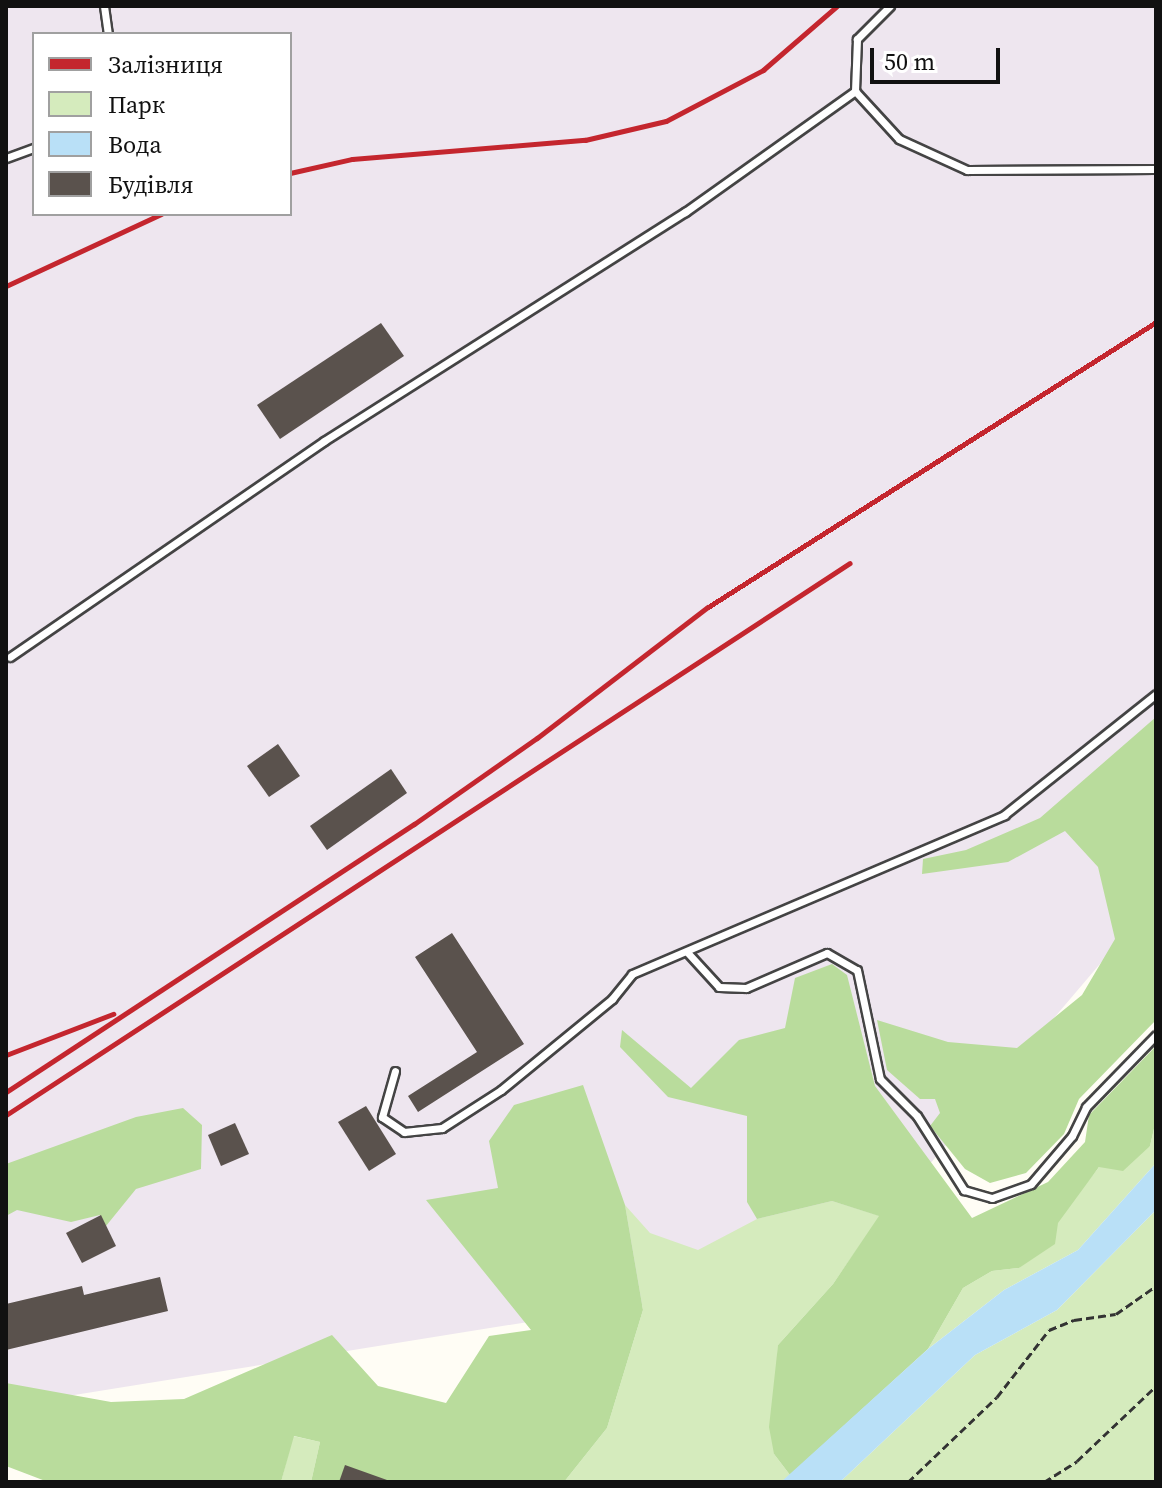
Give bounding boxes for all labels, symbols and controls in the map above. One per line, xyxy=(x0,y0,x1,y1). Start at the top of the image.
legend xyxy=(32,32,292,216)
scale bar xyxy=(874,32,1004,82)
text: 50 m xyxy=(884,45,935,78)
text: Залізниця xyxy=(108,48,223,81)
text: Парк xyxy=(108,88,165,121)
text: Вода xyxy=(108,128,162,161)
text: Будівля xyxy=(108,168,193,201)

